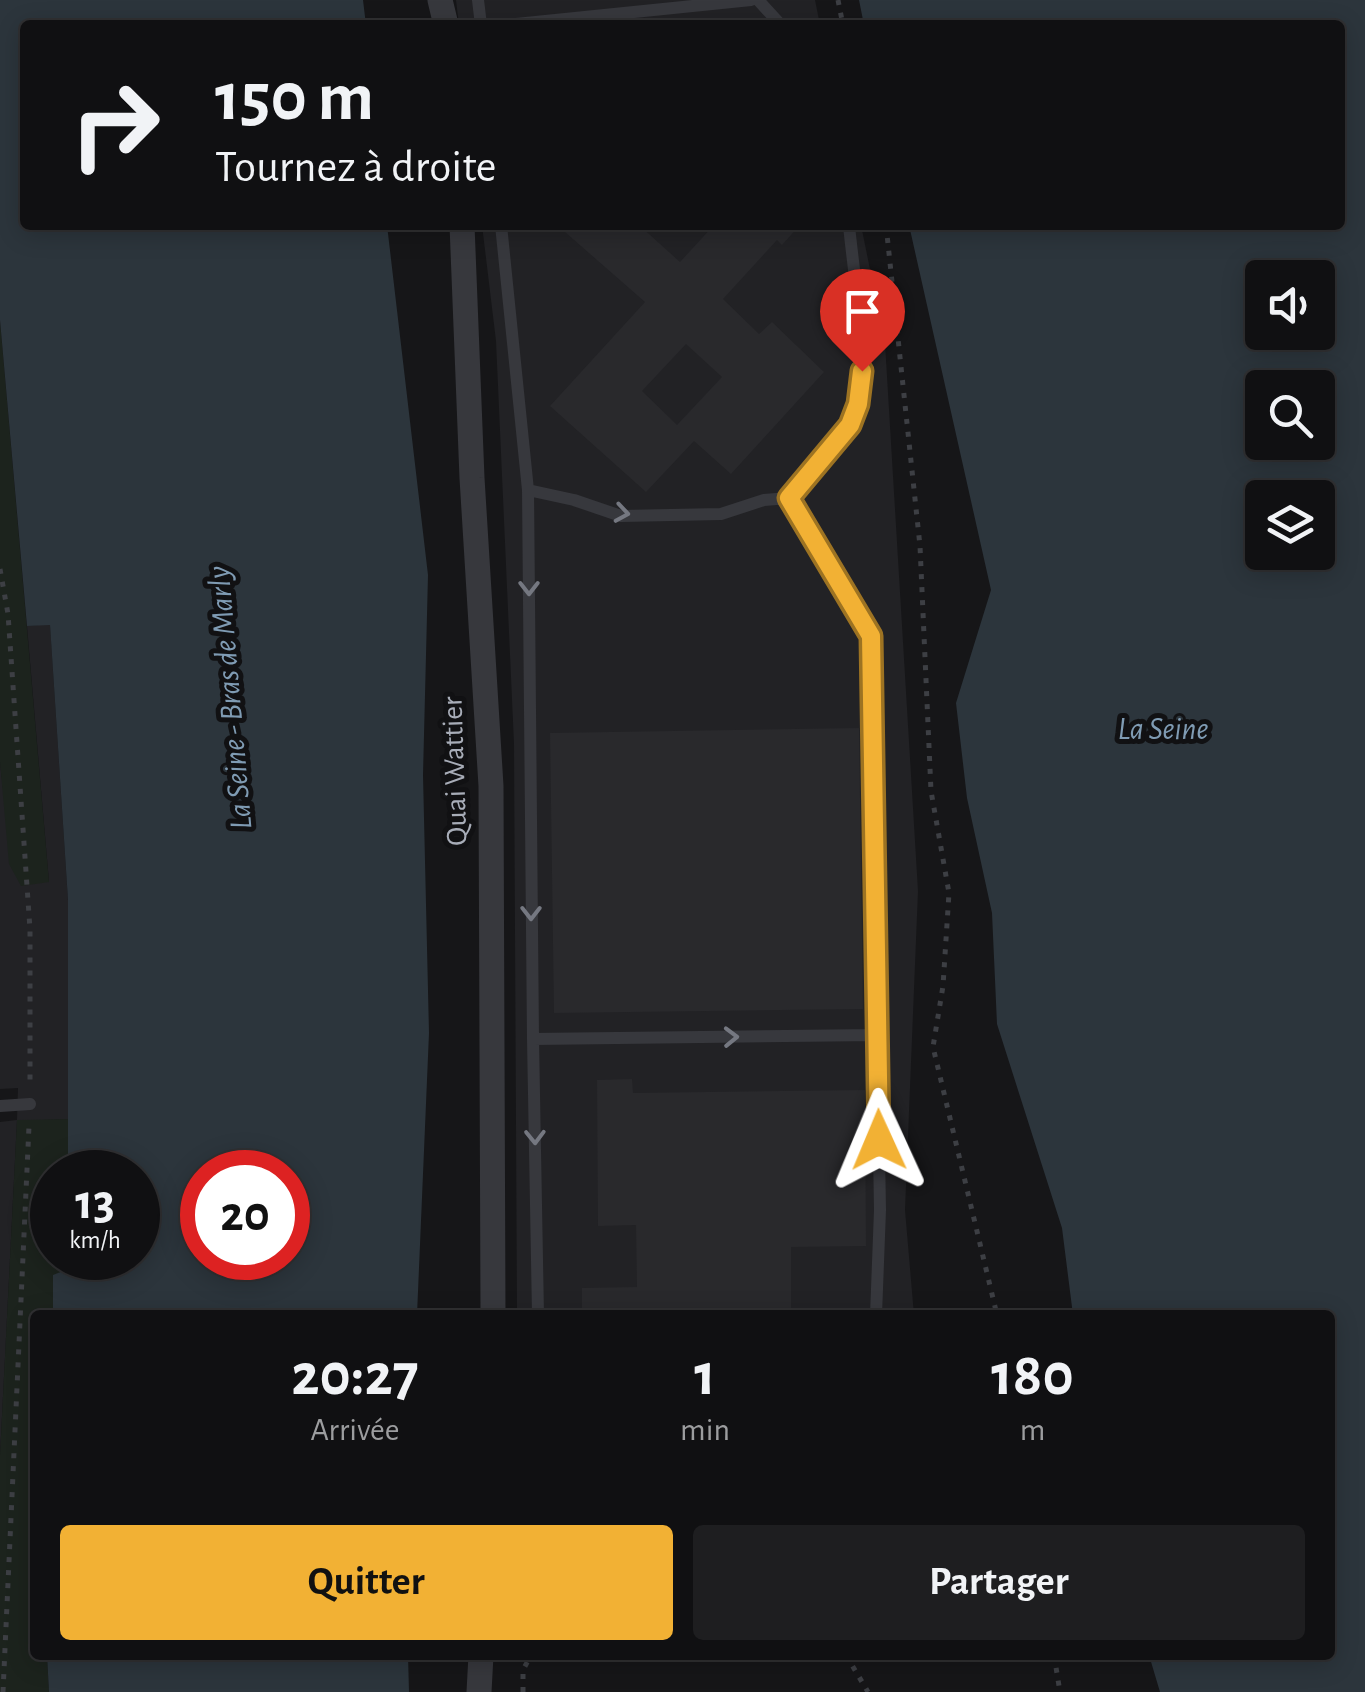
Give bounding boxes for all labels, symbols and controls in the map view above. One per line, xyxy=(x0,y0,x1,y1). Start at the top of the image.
icon: right xyxy=(50,60,180,190)
text: 150 m xyxy=(215,63,374,133)
text: Tournez à droite xyxy=(215,145,497,190)
map controls xyxy=(1245,260,1335,570)
button: sound xyxy=(1245,260,1335,350)
pin xyxy=(820,269,905,372)
icon: arrive xyxy=(835,284,890,339)
button: search xyxy=(1245,370,1335,460)
button: layers xyxy=(1245,480,1335,570)
one-way arrow xyxy=(614,502,630,523)
water label: La Seine - Bras de Marly xyxy=(203,565,257,831)
one-way arrow xyxy=(518,580,540,596)
street label: Quai Wattier xyxy=(437,695,473,846)
water label: La Seine xyxy=(1117,713,1209,745)
one-way arrow xyxy=(521,905,542,921)
one-way arrow xyxy=(724,1026,739,1048)
position arrow xyxy=(827,1088,931,1192)
one-way arrow xyxy=(524,1129,545,1145)
speed limit sign: 20 xyxy=(180,1150,310,1280)
text: 13 xyxy=(75,1178,115,1228)
text: km/h xyxy=(69,1228,121,1253)
text: 20:27 xyxy=(291,1346,419,1406)
text: 1 xyxy=(694,1346,716,1406)
text: 180 xyxy=(991,1346,1074,1406)
text: Arrivée xyxy=(310,1414,400,1446)
text: min xyxy=(680,1414,730,1446)
text: m xyxy=(1020,1414,1045,1446)
button: Quitter xyxy=(60,1525,673,1640)
button: Partager xyxy=(693,1525,1305,1640)

